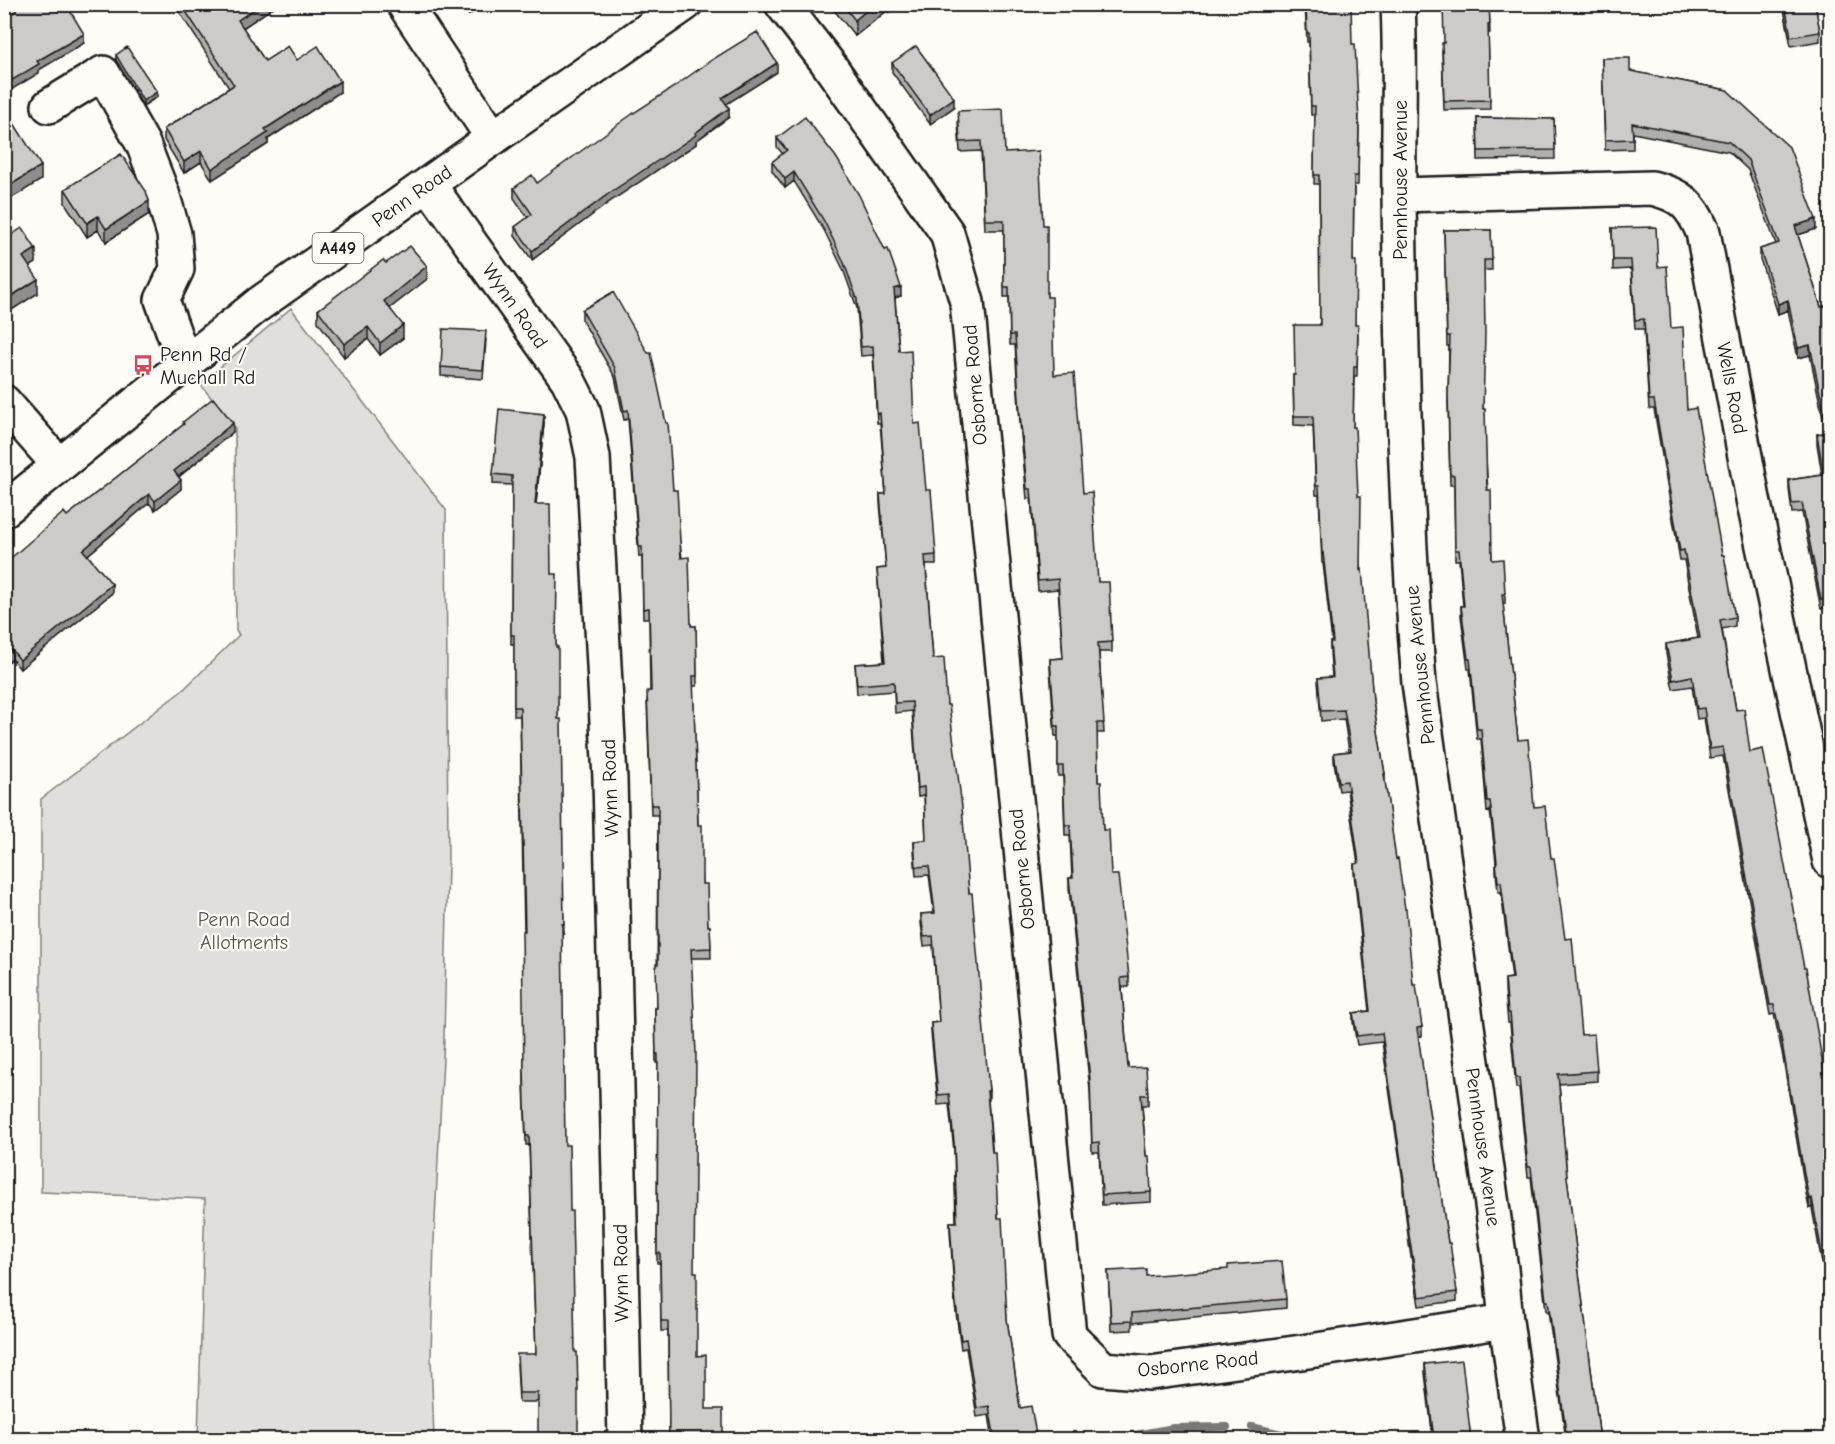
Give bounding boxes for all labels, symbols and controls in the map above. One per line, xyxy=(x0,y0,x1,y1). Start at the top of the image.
street label: Pennhouse Avenue xyxy=(1389,100,1412,260)
street label: Penn Road xyxy=(368,160,456,232)
road number: A449 xyxy=(312,233,364,263)
street label: Wynn Road xyxy=(477,259,553,353)
street label: Osborne Road xyxy=(958,324,992,446)
street label: Wells Road xyxy=(1712,340,1752,436)
place label: Penn Rd / Muchall Rd xyxy=(160,343,255,389)
bus stop icon: Penn Rd / Muchall Rd xyxy=(131,353,155,377)
street label: Pennhouse Avenue xyxy=(1400,584,1440,746)
street label: Wynn Road xyxy=(597,738,623,838)
street label: Osborne Road xyxy=(1004,807,1040,931)
park label: Penn Road Allotments xyxy=(198,908,290,954)
street label: Pennhouse Avenue xyxy=(1460,1066,1506,1228)
street label: Wynn Road xyxy=(609,1224,633,1322)
street label: Osborne Road xyxy=(1136,1346,1260,1382)

